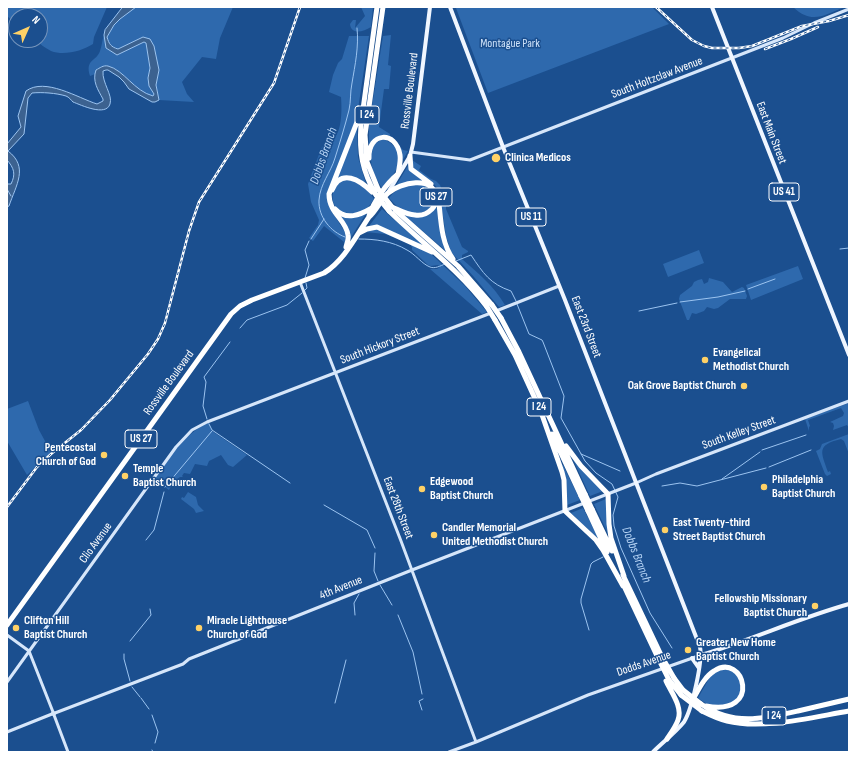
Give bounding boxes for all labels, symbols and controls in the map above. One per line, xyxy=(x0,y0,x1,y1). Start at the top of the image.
north arrow xyxy=(8,8,48,48)
text: N xyxy=(29,13,43,27)
park label: Montague Park xyxy=(480,37,540,51)
street label: Rossville Boulevard xyxy=(398,52,422,130)
street label: South Holtzclaw Avenue xyxy=(609,54,705,102)
street label: East Main Street xyxy=(753,100,789,166)
road number: I 24 xyxy=(355,106,379,124)
water label: Dobbs Branch xyxy=(307,126,341,186)
place label: Clinica Medicos xyxy=(505,151,571,165)
marker: Clinica Medicos xyxy=(490,152,502,164)
road number: US 41 xyxy=(769,183,799,201)
road number: US 27 xyxy=(420,188,452,206)
road number: US 11 xyxy=(516,208,546,226)
street label: East 23rd Street xyxy=(568,294,604,360)
street label: South Hickory Street xyxy=(338,324,422,368)
place label: Evangelical Methodist Church xyxy=(713,346,789,374)
street label: Rossville Boulevard xyxy=(141,348,197,418)
marker: Evangelical Methodist Church xyxy=(700,355,710,365)
place label: Oak Grove Baptist Church xyxy=(628,379,736,393)
marker: Oak Grove Baptist Church xyxy=(739,381,749,391)
road number: I 24 xyxy=(527,398,551,416)
street label: South Kelley Street xyxy=(700,413,778,453)
road number: US 27 xyxy=(125,430,157,448)
place label: Pentecostal Church of God xyxy=(36,441,96,469)
marker: Pentecostal Church of God xyxy=(99,450,109,460)
place label: Temple Baptist Church xyxy=(133,462,196,490)
marker: Temple Baptist Church xyxy=(120,471,130,481)
place label: Philadelphia Baptist Church xyxy=(772,473,835,501)
street label: East 28th Street xyxy=(380,475,416,541)
place label: Edgewood Baptist Church xyxy=(430,475,493,503)
marker: Philadelphia Baptist Church xyxy=(759,482,769,492)
marker: Edgewood Baptist Church xyxy=(417,484,427,494)
place label: East Twenty-third Street Baptist Church xyxy=(673,516,765,544)
street label: Clio Avenue xyxy=(76,520,116,566)
place label: Candler Memorial United Methodist Church xyxy=(442,521,548,549)
water label: Dobbs Branch xyxy=(618,525,654,585)
marker: East Twenty-third Street Baptist Church xyxy=(660,525,670,535)
marker: Candler Memorial United Methodist Church xyxy=(429,530,439,540)
street label: 4th Avenue xyxy=(317,573,365,603)
place label: Fellowship Missionary Baptist Church xyxy=(715,592,807,620)
marker: Fellowship Missionary Baptist Church xyxy=(810,601,820,611)
place label: Clifton Hill Baptist Church xyxy=(24,614,87,642)
place label: Miracle Lighthouse Church of God xyxy=(207,614,287,642)
marker: Clifton Hill Baptist Church xyxy=(11,623,21,633)
marker: Miracle Lighthouse Church of God xyxy=(194,623,204,633)
place label: Greater New Home Baptist Church xyxy=(696,636,776,664)
marker: Greater New Home Baptist Church xyxy=(683,645,693,655)
street label: Dodds Avenue xyxy=(615,648,673,680)
road number: I 24 xyxy=(762,707,786,725)

